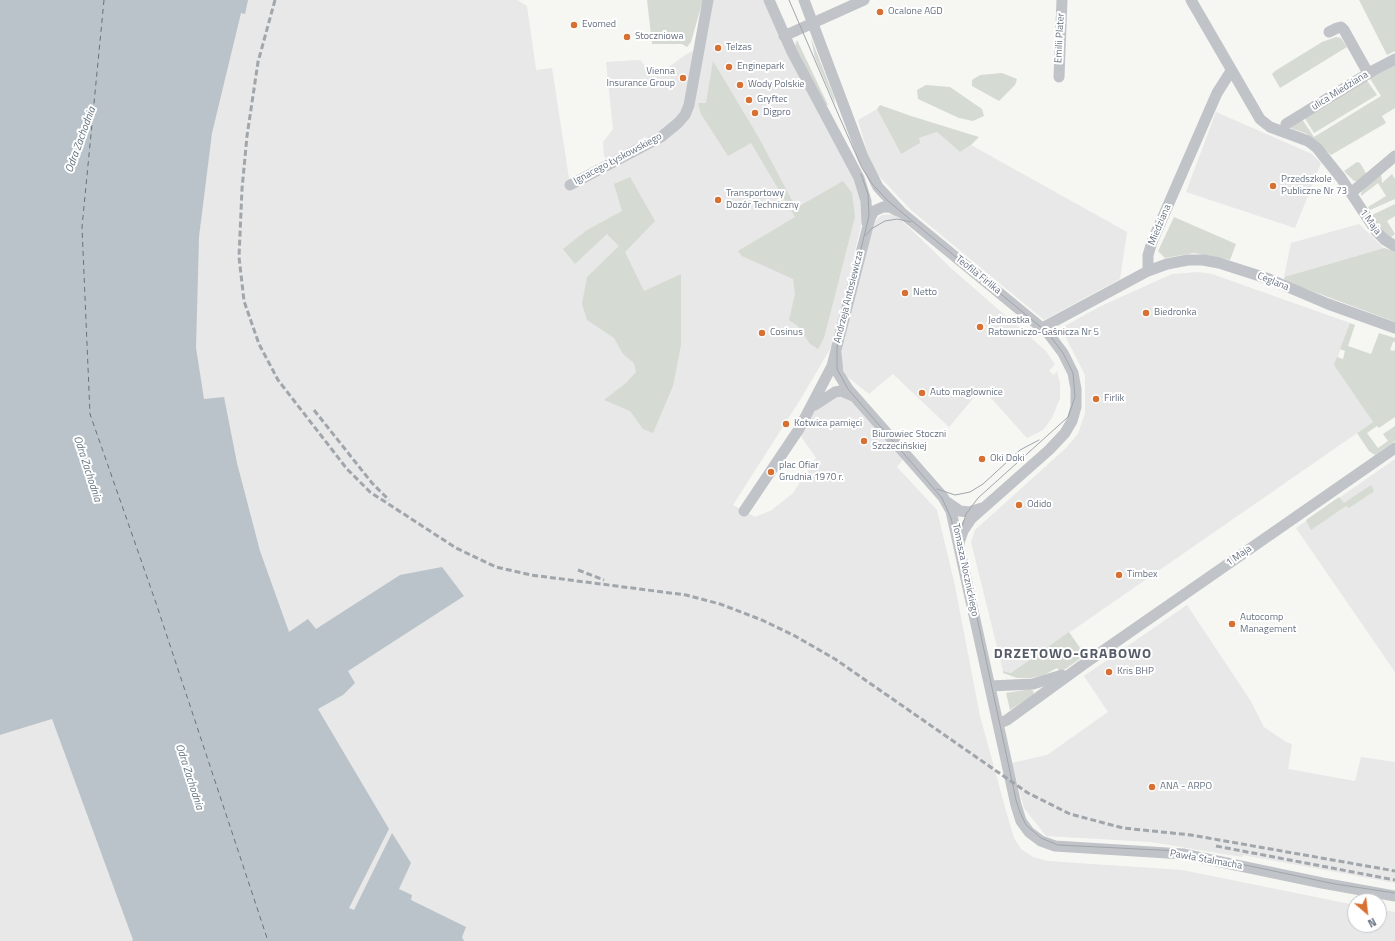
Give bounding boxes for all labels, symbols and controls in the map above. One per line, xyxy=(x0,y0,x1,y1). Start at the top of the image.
place label: Ocalone AGD xyxy=(888,6,943,18)
marker: Ocalone AGD xyxy=(875,7,885,17)
street label: Emilii Plater xyxy=(1053,13,1067,63)
place label: Evomed xyxy=(582,19,616,31)
marker: Evomed xyxy=(569,20,579,30)
place label: Stoczniowa xyxy=(635,31,683,43)
marker: Stoczniowa xyxy=(622,32,632,42)
place label: Telzas xyxy=(726,42,752,54)
marker: Telzas xyxy=(713,43,723,53)
place label: Enginepark xyxy=(737,61,784,73)
marker: Enginepark xyxy=(724,62,734,72)
place label: Vienna Insurance Group xyxy=(606,66,675,90)
street label: ulica Miedziana xyxy=(1309,69,1371,113)
marker: Vienna Insurance Group xyxy=(678,73,688,83)
place label: Wody Polskie xyxy=(748,79,804,91)
marker: Wody Polskie xyxy=(735,80,745,90)
place label: Gryftec xyxy=(757,94,788,106)
marker: Gryftec xyxy=(744,95,754,105)
water label: Odra Zachodnia xyxy=(63,105,99,175)
place label: Digpro xyxy=(763,107,791,119)
marker: Digpro xyxy=(750,108,760,118)
street label: Ignacego Łyskowskiego xyxy=(572,131,664,187)
place label: Przedszkole Publiczne Nr 73 xyxy=(1281,174,1347,198)
marker: Przedszkole Publiczne Nr 73 xyxy=(1268,181,1278,191)
place label: Transportowy Dozór Techniczny xyxy=(726,188,799,212)
marker: Transportowy Dozór Techniczny xyxy=(713,195,723,205)
street label: Miedziana xyxy=(1146,203,1174,247)
street label: 1 Maja xyxy=(1357,207,1383,237)
street label: Andrzeja Antosiewicza xyxy=(832,250,866,344)
street label: Teofila Firlika xyxy=(953,253,1003,297)
street label: Ceglana xyxy=(1255,270,1291,294)
place label: Netto xyxy=(913,287,937,299)
marker: Netto xyxy=(900,288,910,298)
place label: Biedronka xyxy=(1154,307,1196,319)
marker: Biedronka xyxy=(1141,308,1151,318)
place label: Jednostka Ratowniczo-Gaśnicza Nr 5 xyxy=(988,315,1099,338)
marker: Jednostka Ratowniczo-Gaśnicza Nr 5 xyxy=(975,322,985,332)
place label: Cosinus xyxy=(770,327,803,339)
marker: Cosinus xyxy=(757,328,767,338)
place label: Auto maglownice xyxy=(930,387,1003,399)
marker: Auto maglownice xyxy=(917,388,927,398)
place label: Firlik xyxy=(1104,393,1124,405)
marker: Firlik xyxy=(1091,394,1101,404)
place label: Kotwica pamięci xyxy=(794,418,862,430)
marker: Kotwica pamięci xyxy=(781,419,791,429)
place label: Biurowiec Stoczni Szczecińskiej xyxy=(872,429,946,452)
water label: Odra Zachodnia xyxy=(70,434,104,504)
marker: Biurowiec Stoczni Szczecińskiej xyxy=(859,436,869,446)
place label: Oki Doki xyxy=(990,453,1024,465)
marker: Oki Doki xyxy=(977,454,987,464)
place label: plac Ofiar Grudnia 1970 r. xyxy=(779,460,844,484)
marker: plac Ofiar Grudnia 1970 r. xyxy=(766,467,776,477)
place label: Odido xyxy=(1027,499,1052,511)
marker: Odido xyxy=(1014,500,1024,510)
street label: Tomasza Nocznickiego xyxy=(949,522,981,618)
street label: 1 Maja xyxy=(1224,543,1254,569)
place label: Timbex xyxy=(1127,569,1158,581)
marker: Timbex xyxy=(1114,570,1124,580)
place label: Autocomp Management xyxy=(1240,612,1296,636)
marker: Autocomp Management xyxy=(1227,619,1237,629)
district label: DRZETOWO-GRABOWO xyxy=(994,647,1152,663)
place label: Kris BHP xyxy=(1117,666,1154,678)
marker: Kris BHP xyxy=(1104,667,1114,677)
water label: Odra Zachodnia xyxy=(172,742,206,812)
place label: ANA - ARPO xyxy=(1160,781,1212,793)
marker: ANA - ARPO xyxy=(1147,782,1157,792)
street label: Pawła Stalmacha xyxy=(1169,848,1243,872)
north arrow xyxy=(1347,893,1387,933)
text: N xyxy=(1365,914,1379,932)

